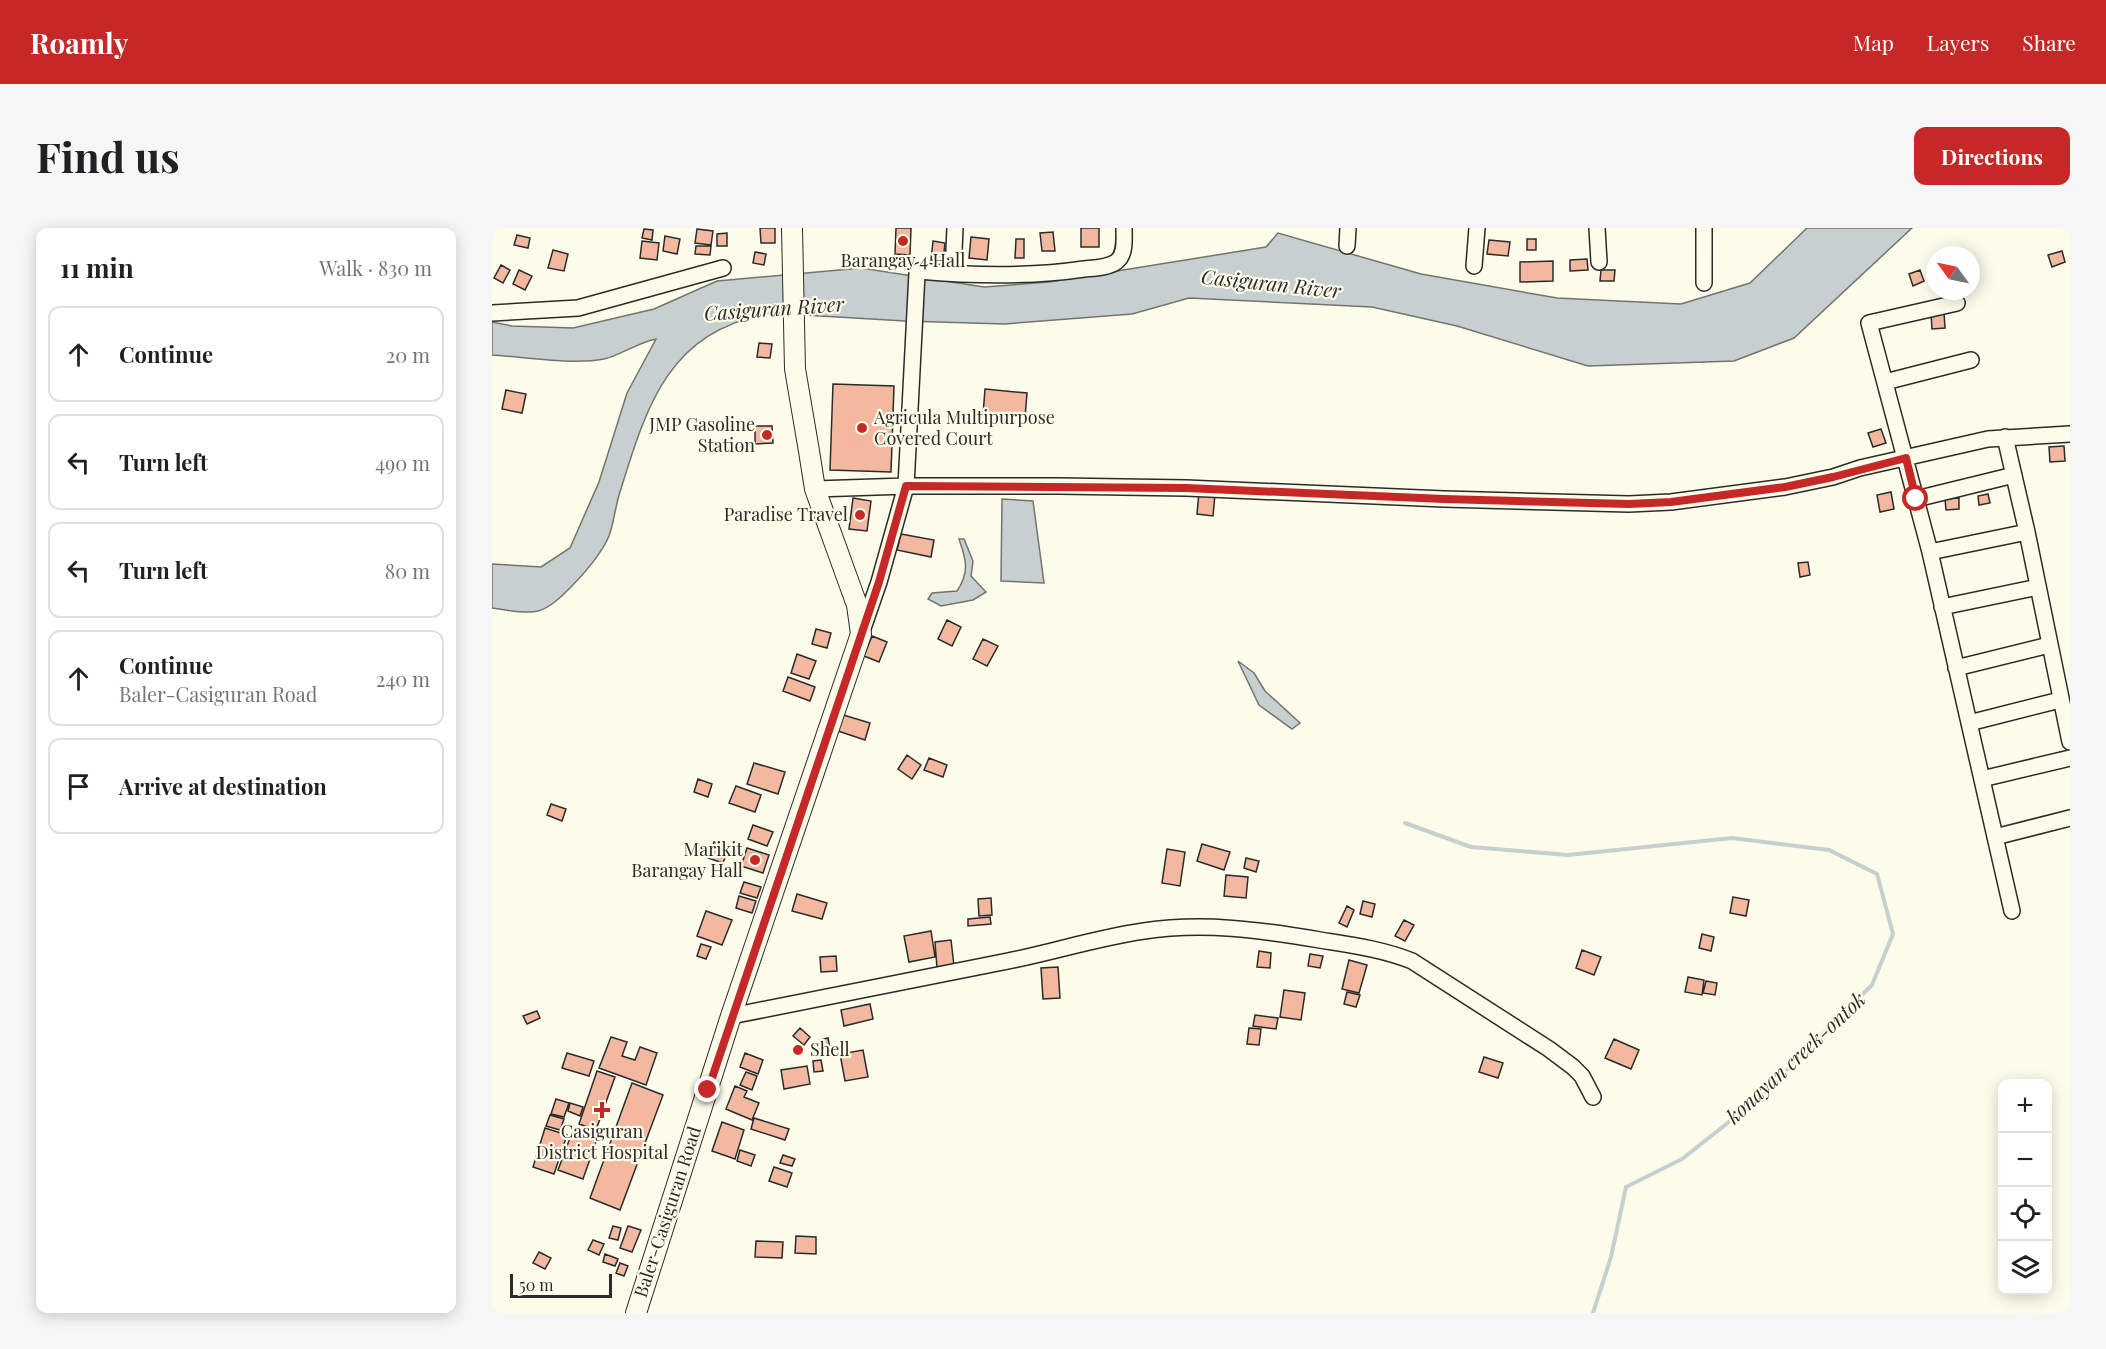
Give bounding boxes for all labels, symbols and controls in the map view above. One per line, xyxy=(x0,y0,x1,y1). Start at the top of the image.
text: Roamly xyxy=(30,24,128,61)
text: Map xyxy=(1853,28,1894,56)
text: Layers xyxy=(1927,28,1989,56)
text: Share xyxy=(2022,28,2076,56)
button: Directions xyxy=(1914,127,2070,185)
text: Find us xyxy=(36,128,180,184)
marker: Barangay 4 Hall xyxy=(896,234,910,248)
north arrow xyxy=(1926,246,1980,300)
place label: Barangay 4 Hall xyxy=(841,248,965,272)
text: 11 min xyxy=(60,250,134,285)
text: Walk · 830 m xyxy=(319,254,432,281)
water label: Casiguran River xyxy=(1200,262,1344,303)
water label: Casiguran River xyxy=(703,289,846,326)
icon: ahead xyxy=(62,338,95,371)
text: Continue xyxy=(119,339,213,369)
text: 20 m xyxy=(386,341,430,368)
place label: Agricula Multipurpose Covered Court xyxy=(873,405,1055,450)
place label: JMP Gasoline Station xyxy=(648,412,755,457)
marker: Agricula Multipurpose Covered Court xyxy=(855,421,869,435)
marker: JMP Gasoline Station xyxy=(760,428,774,442)
icon: left xyxy=(62,446,95,479)
text: Turn left xyxy=(119,447,208,477)
text: 490 m xyxy=(375,449,430,476)
route start xyxy=(1902,485,1928,511)
place label: Paradise Travel xyxy=(724,502,848,526)
marker: Paradise Travel xyxy=(853,508,867,522)
icon: left xyxy=(62,554,95,587)
text: Turn left xyxy=(119,555,208,585)
text: 80 m xyxy=(385,557,430,584)
text: Continue xyxy=(119,650,213,680)
icon: ahead xyxy=(62,662,95,695)
text: 240 m xyxy=(376,665,430,692)
text: Baler-Casiguran Road xyxy=(119,680,317,707)
icon: arrive xyxy=(62,770,95,803)
text: Arrive at destination xyxy=(119,771,327,801)
place label: Marikit Barangay Hall xyxy=(631,837,744,882)
marker: Marikit Barangay Hall xyxy=(748,853,762,867)
water label: konayan creek-ontok xyxy=(1719,985,1870,1129)
place label: Shell xyxy=(810,1037,850,1061)
marker: Shell xyxy=(791,1043,805,1057)
route end xyxy=(694,1076,720,1102)
map controls xyxy=(1998,1079,2052,1295)
button: + xyxy=(1998,1079,2052,1133)
marker: Casiguran District Hospital xyxy=(593,1101,611,1119)
place label: Casiguran District Hospital xyxy=(536,1119,668,1164)
street label: Baler-Casiguran Road xyxy=(628,1123,706,1300)
button: − xyxy=(1998,1133,2052,1187)
button: locate xyxy=(1998,1187,2052,1241)
button: layers xyxy=(1998,1241,2052,1295)
scale bar xyxy=(510,1271,612,1298)
text: 50 m xyxy=(519,1274,553,1295)

